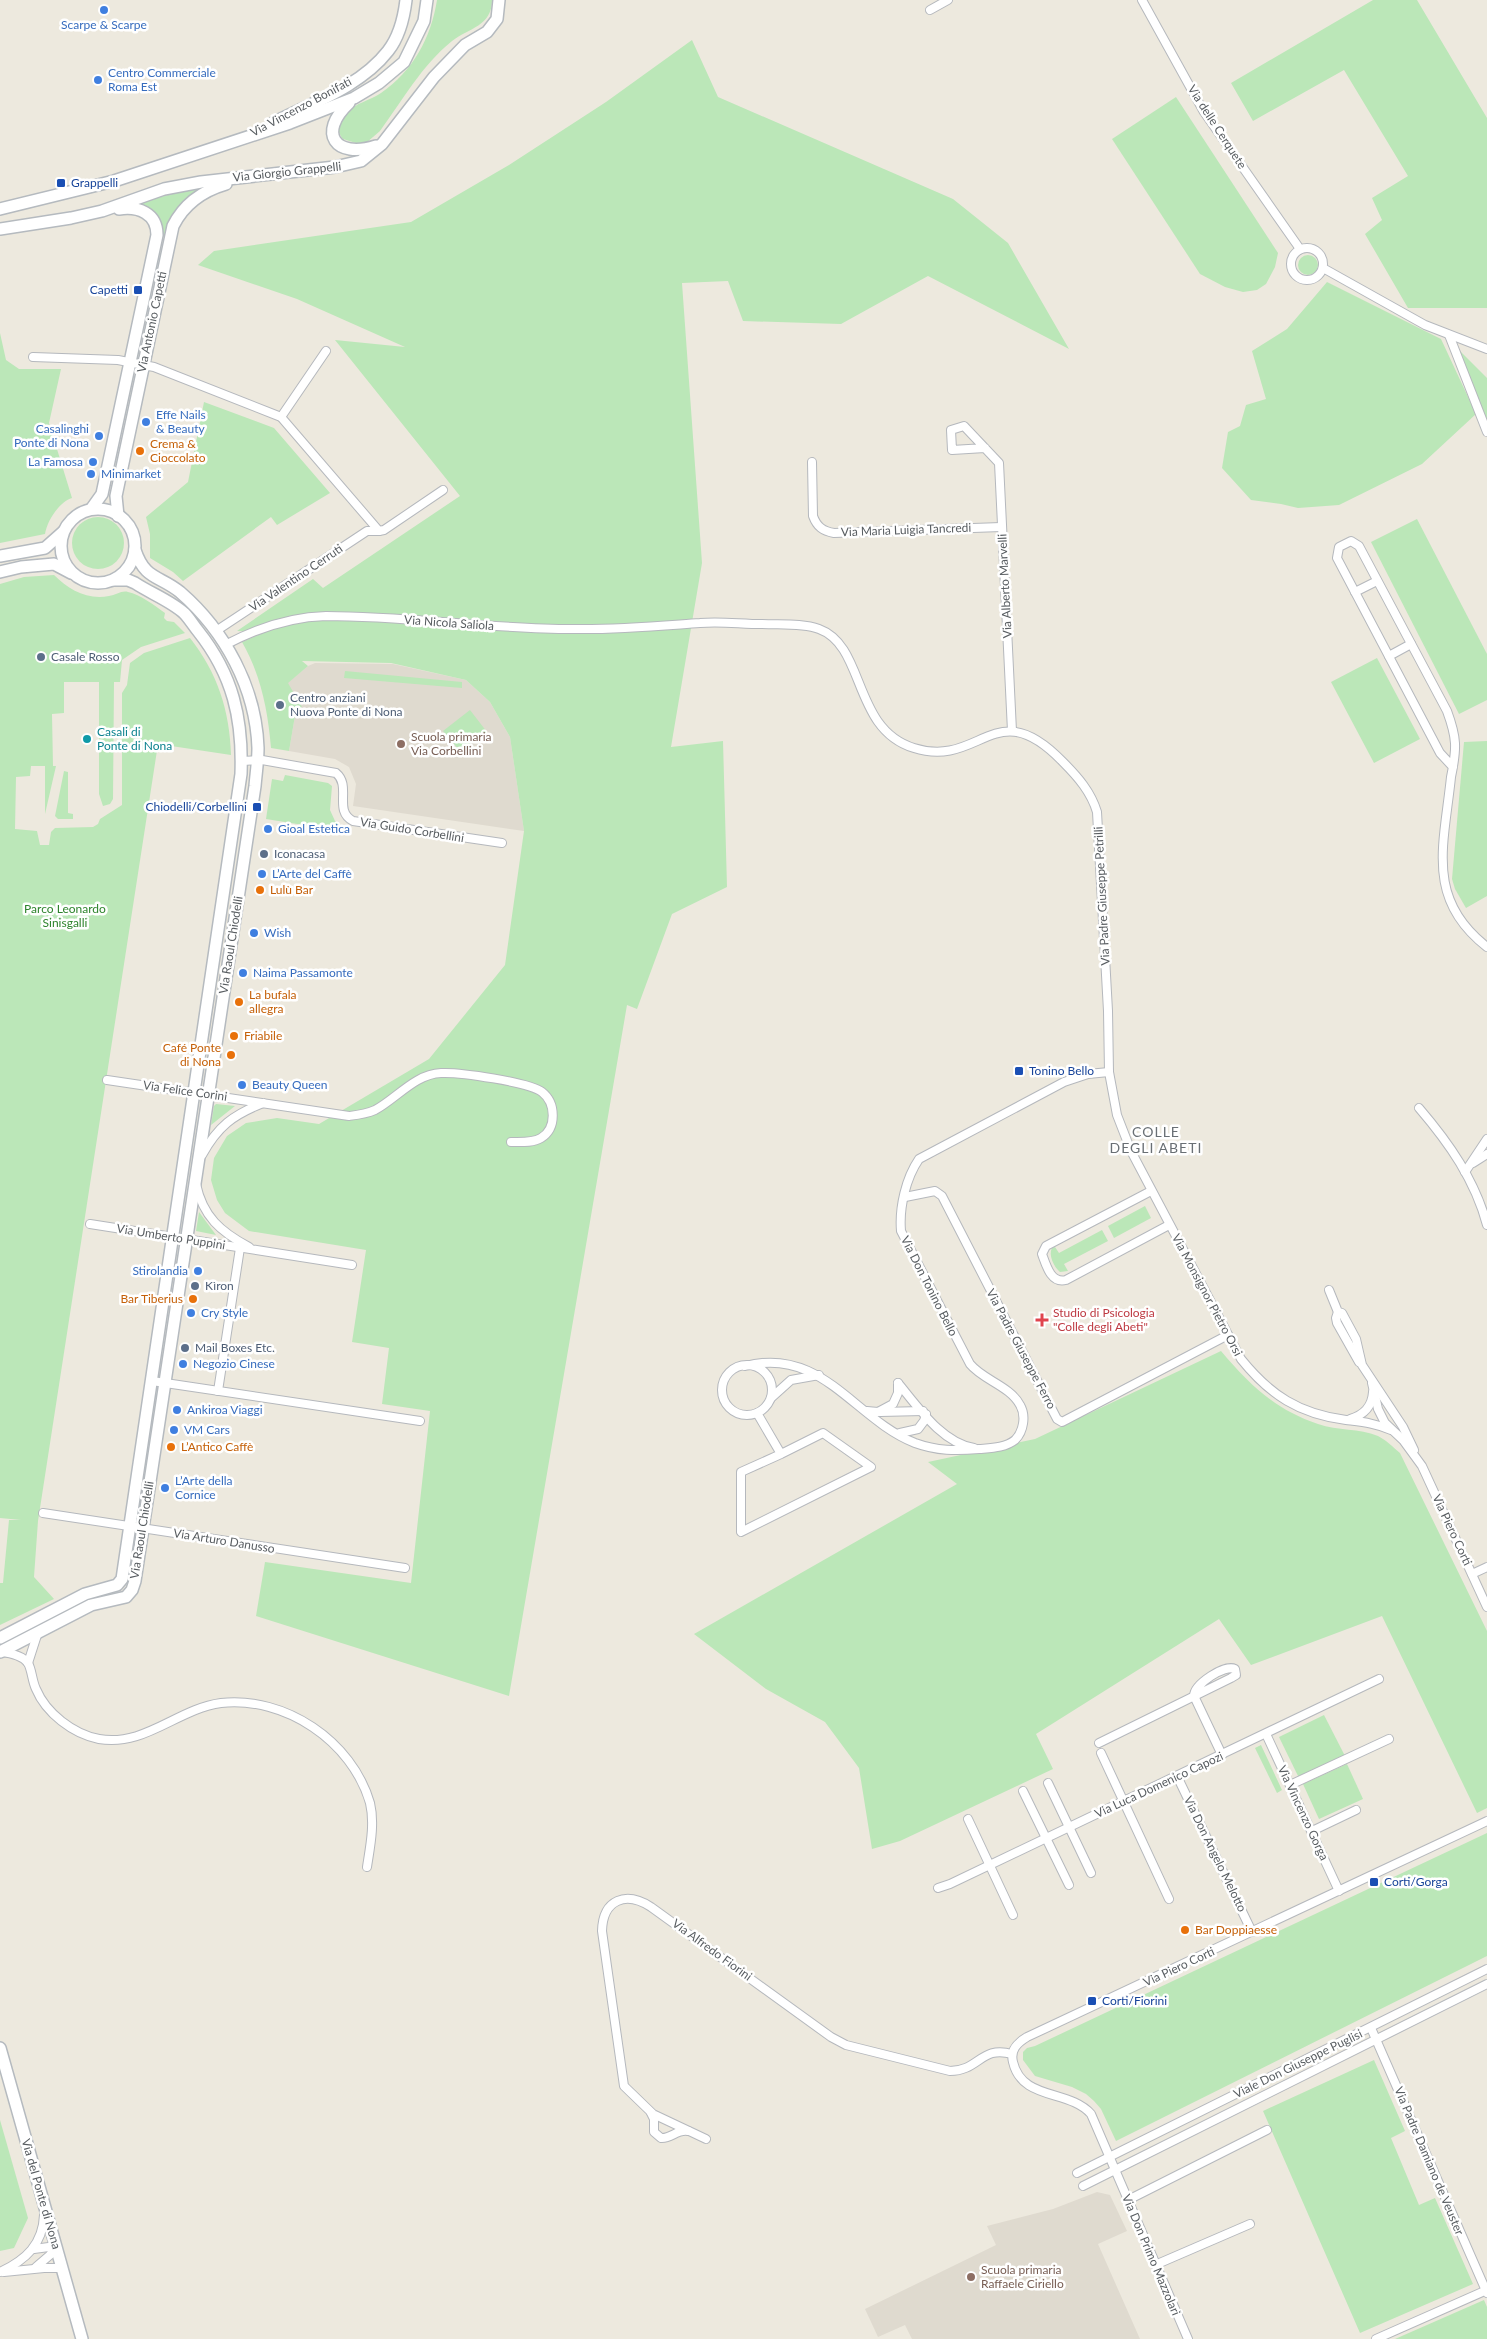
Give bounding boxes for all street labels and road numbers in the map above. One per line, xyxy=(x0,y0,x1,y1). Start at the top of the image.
street label: Via Vincenzo Bonifati xyxy=(248,73,354,140)
street label: Via delle Cerquete xyxy=(1185,82,1250,171)
street label: Via Giorgio Grappelli xyxy=(232,158,342,185)
street label: Via Antonio Capetti xyxy=(133,270,170,374)
street label: Via Maria Luigia Tancredi xyxy=(840,520,972,539)
street label: Via Alberto Marvelli xyxy=(994,533,1015,639)
street label: Via Valentino Cerruti xyxy=(246,541,345,614)
street label: Via Nicola Saliola xyxy=(404,612,494,633)
street label: Via Guido Corbellini xyxy=(359,814,465,845)
street label: Via Padre Giuseppe Petrilli xyxy=(1090,826,1113,966)
street label: Via Raoul Chiodelli xyxy=(215,895,246,995)
street label: Via Felice Corini xyxy=(142,1077,228,1104)
street label: Via Umberto Puppini xyxy=(116,1221,227,1253)
street label: Via Monsignor Pietro Orsi xyxy=(1169,1231,1246,1358)
street label: Via Don Tonino Bello xyxy=(898,1233,961,1339)
street label: Via Padre Giuseppe Ferro xyxy=(983,1286,1060,1412)
street label: Via Raoul Chiodelli xyxy=(126,1480,157,1580)
street label: Via Piero Corti xyxy=(1429,1492,1475,1568)
street label: Via Arturo Danusso xyxy=(172,1525,276,1556)
street label: Via Luca Domenico Capozi xyxy=(1092,1748,1226,1821)
street label: Via Vincenzo Gorga xyxy=(1275,1763,1332,1863)
street label: Via Don Angelo Melotto xyxy=(1181,1793,1250,1914)
street label: Via Alfredo Fiorini xyxy=(669,1916,755,1984)
street label: Via Piero Corti xyxy=(1141,1944,1217,1990)
street label: Viale Don Giuseppe Puglisi xyxy=(1231,2026,1365,2101)
street label: Via Padre Damiano de Veuster xyxy=(1391,2084,1468,2238)
street label: Via del Ponte di Nona xyxy=(19,2137,64,2251)
street label: Via Don Primo Mazzolari xyxy=(1119,2192,1184,2318)

